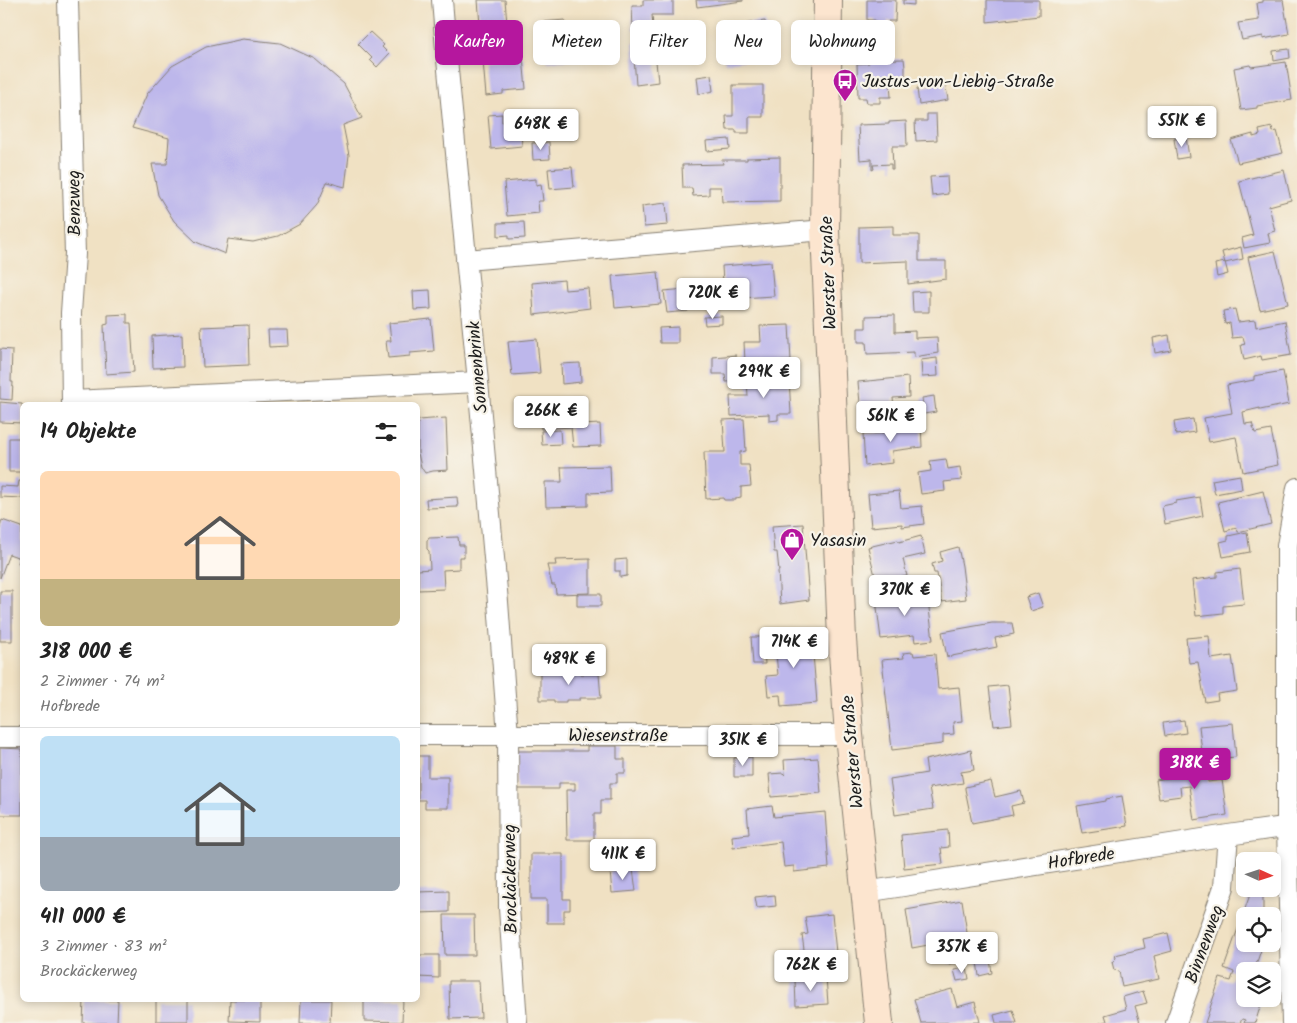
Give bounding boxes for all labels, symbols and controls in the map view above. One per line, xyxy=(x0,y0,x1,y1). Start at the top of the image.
chip: Kaufen xyxy=(435,20,523,65)
chip: Mieten xyxy=(533,20,620,65)
chip: Filter xyxy=(630,20,706,65)
chip: Neu xyxy=(716,20,781,65)
chip: Wohnung xyxy=(791,20,895,65)
bus stop icon: Justus-von-Liebig-Straße xyxy=(832,68,858,102)
place label: Justus-von-Liebig-Straße xyxy=(862,68,1054,97)
pin: 551K € xyxy=(1141,106,1223,148)
pin: 648K € xyxy=(500,108,582,151)
text: 551K € xyxy=(1159,109,1205,134)
text: 648K € xyxy=(515,112,567,137)
street label: Benzweg xyxy=(60,170,91,236)
street label: Werster Straße xyxy=(813,216,846,330)
pin: 720K € xyxy=(672,278,754,320)
text: 720K € xyxy=(687,281,739,306)
street label: Sonnenbrink xyxy=(460,319,497,414)
pin: 299K € xyxy=(723,356,805,399)
text: 299K € xyxy=(738,360,790,385)
pin: 266K € xyxy=(510,396,592,438)
text: 266K € xyxy=(525,399,577,424)
pin: 561K € xyxy=(850,400,932,443)
text: 561K € xyxy=(867,404,915,429)
text: 14 Objekte xyxy=(40,416,137,449)
icon: filters xyxy=(372,418,400,446)
icon: home xyxy=(175,503,265,593)
shop icon: Yasasin xyxy=(779,527,805,561)
place label: Yasasin xyxy=(810,527,866,556)
pin: 370K € xyxy=(864,574,946,617)
text: 370K € xyxy=(880,578,930,603)
pin: 714K € xyxy=(753,626,835,669)
text: 714K € xyxy=(770,630,818,655)
text: 318 000 € xyxy=(40,636,132,669)
pin: 489K € xyxy=(528,644,610,686)
text: 489K € xyxy=(543,647,595,672)
text: 2 Zimmer · 74 m² xyxy=(40,669,164,694)
text: Hofbrede xyxy=(40,694,100,719)
street label: Werster Straße xyxy=(834,694,873,810)
street label: Wiesenstraße xyxy=(568,722,668,751)
pin: 351K € xyxy=(702,724,784,767)
text: 351K € xyxy=(719,728,767,753)
pin: 318K € xyxy=(1154,748,1236,790)
text: 318K € xyxy=(1171,751,1219,776)
icon: home xyxy=(175,769,265,859)
street label: Brockäckerweg xyxy=(496,824,527,934)
pin: 411K € xyxy=(582,838,664,881)
street label: Hofbrede xyxy=(1046,840,1117,879)
text: 411K € xyxy=(601,842,645,867)
north arrow xyxy=(1236,852,1281,898)
map controls xyxy=(1236,852,1281,1007)
text: 411 000 € xyxy=(40,901,126,934)
street label: Binnenweg xyxy=(1178,901,1233,988)
button: locate xyxy=(1236,907,1281,952)
pin: 357K € xyxy=(921,932,1003,974)
text: 3 Zimmer · 83 m² xyxy=(40,934,167,959)
text: 357K € xyxy=(937,935,987,960)
pin: 762K € xyxy=(770,950,852,992)
text: 762K € xyxy=(785,953,837,978)
text: Brockäckerweg xyxy=(40,959,138,984)
button: layers xyxy=(1236,962,1281,1007)

